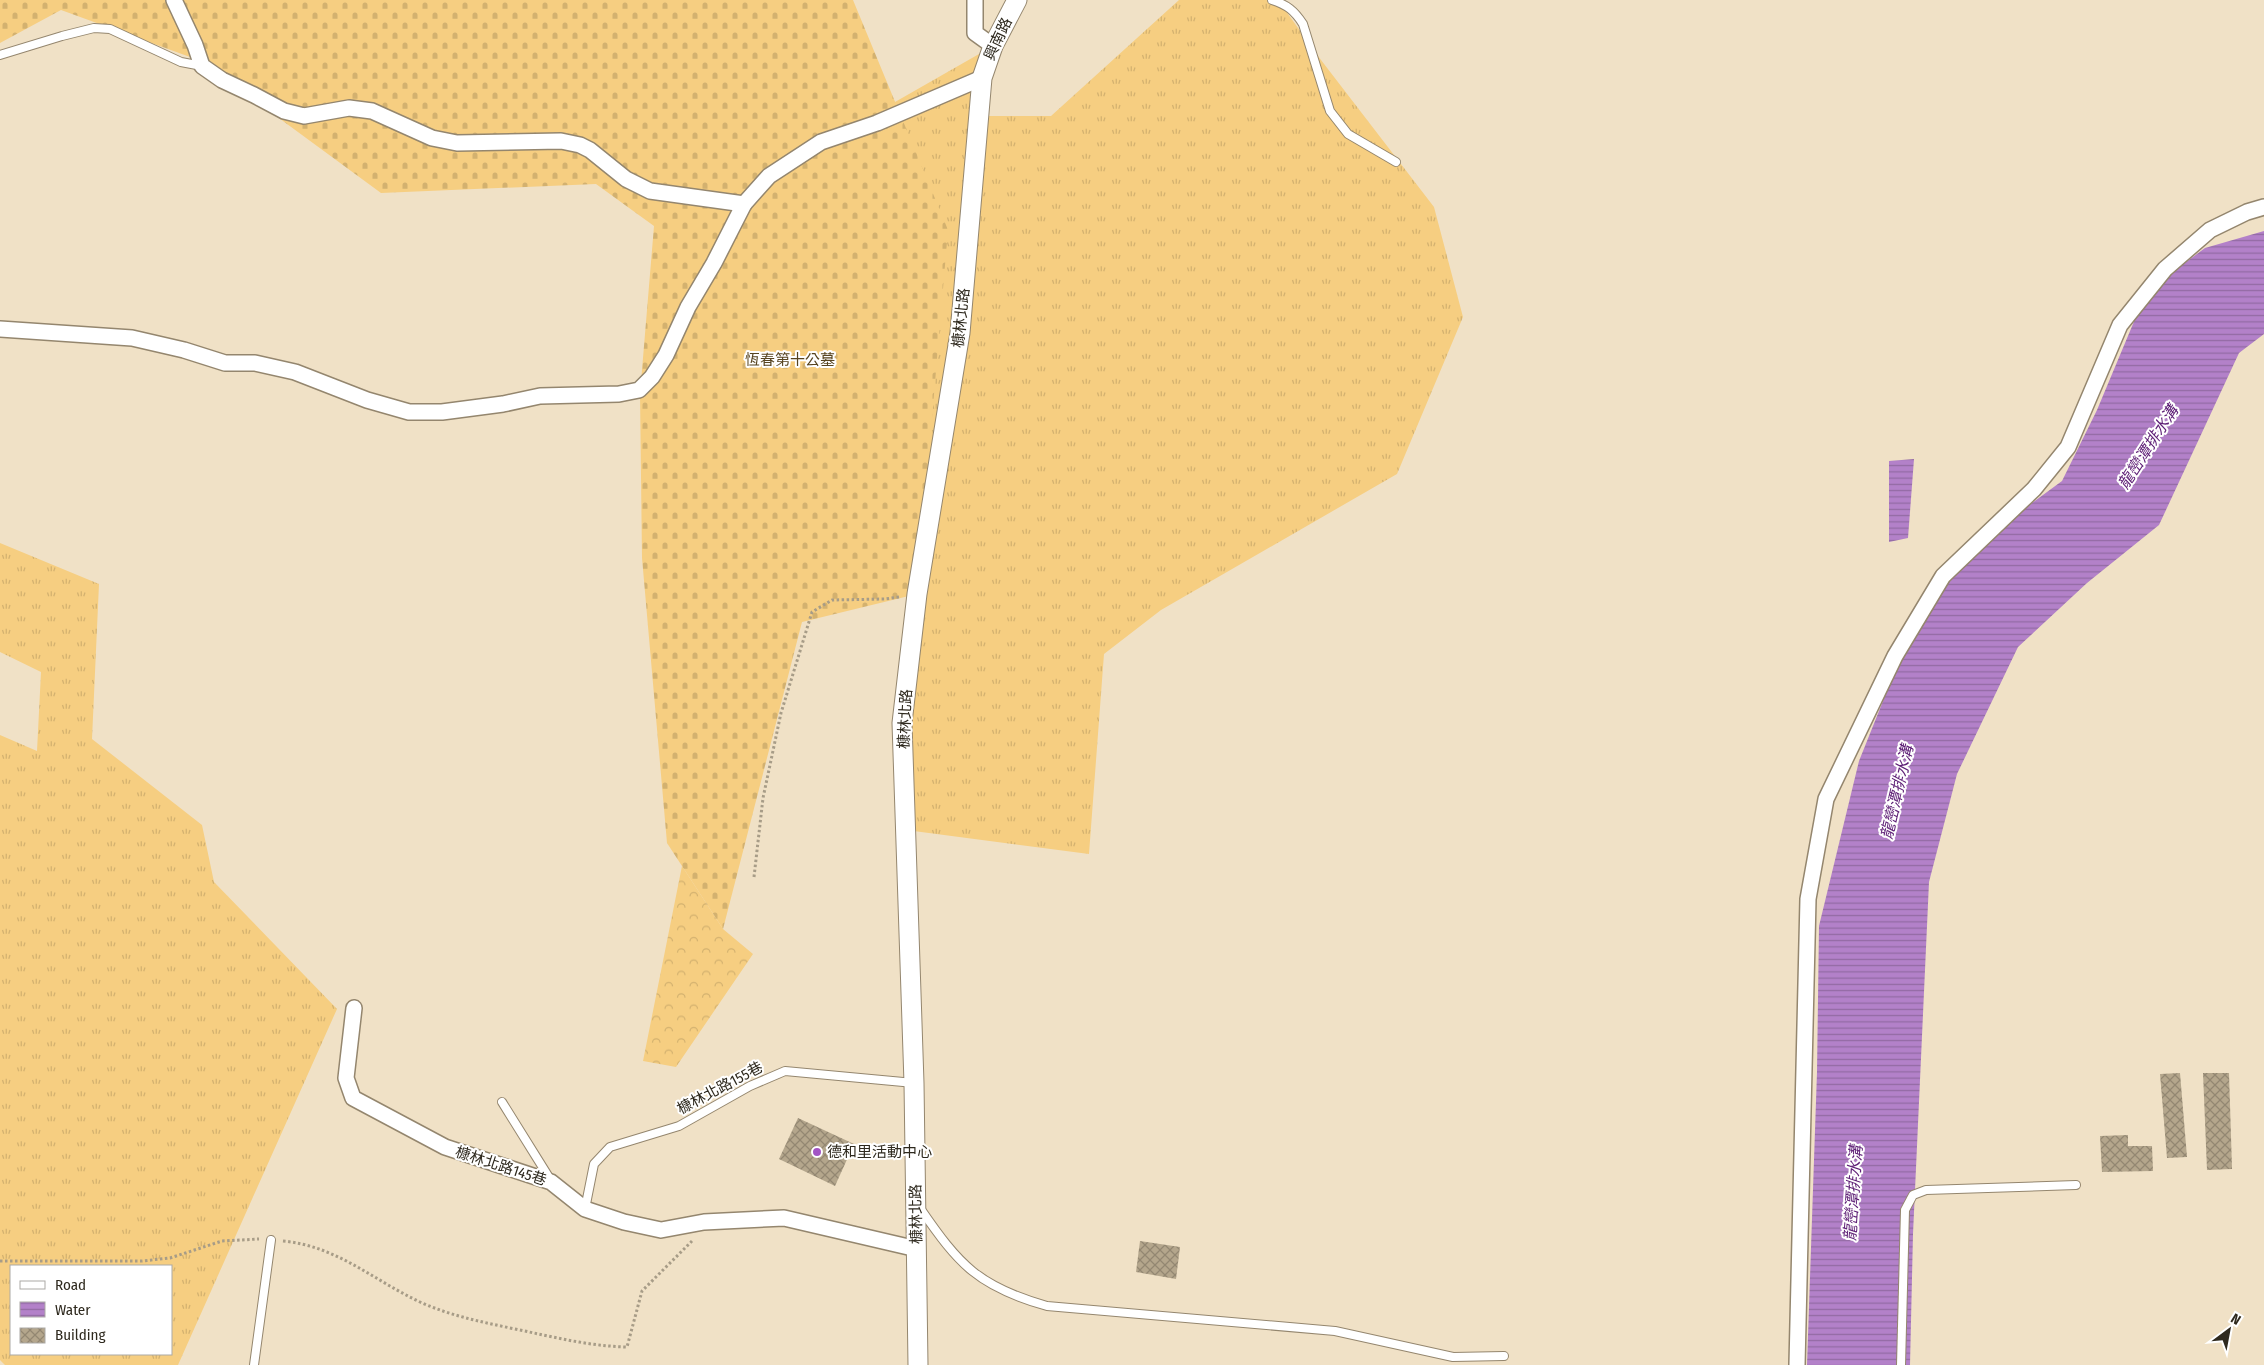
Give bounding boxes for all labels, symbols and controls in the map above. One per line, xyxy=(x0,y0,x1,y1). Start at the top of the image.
street label: 興南路 xyxy=(980,15,1016,63)
street label: 槺林北路 xyxy=(949,287,973,349)
park label: 恆春第十公墓 xyxy=(745,351,835,369)
water label: 龍巒潭排水溝 xyxy=(2114,400,2183,492)
street label: 槺林北路 xyxy=(894,689,916,749)
water label: 龍巒潭排水溝 xyxy=(1877,741,1918,841)
street label: 槺林北路155巷 xyxy=(674,1058,766,1118)
water label: 龍巒潭排水溝 xyxy=(1840,1142,1866,1242)
street label: 槺林北路145巷 xyxy=(453,1143,549,1189)
place label: 德和里活動中心 xyxy=(827,1143,932,1161)
marker: 德和里活動中心 xyxy=(811,1146,823,1158)
street label: 槺林北路 xyxy=(906,1184,926,1244)
legend xyxy=(10,1265,172,1355)
text: Road xyxy=(55,1276,86,1294)
text: Water xyxy=(55,1301,91,1319)
north arrow xyxy=(2204,1305,2254,1355)
text: N xyxy=(2228,1310,2244,1329)
text: Building xyxy=(55,1326,106,1344)

